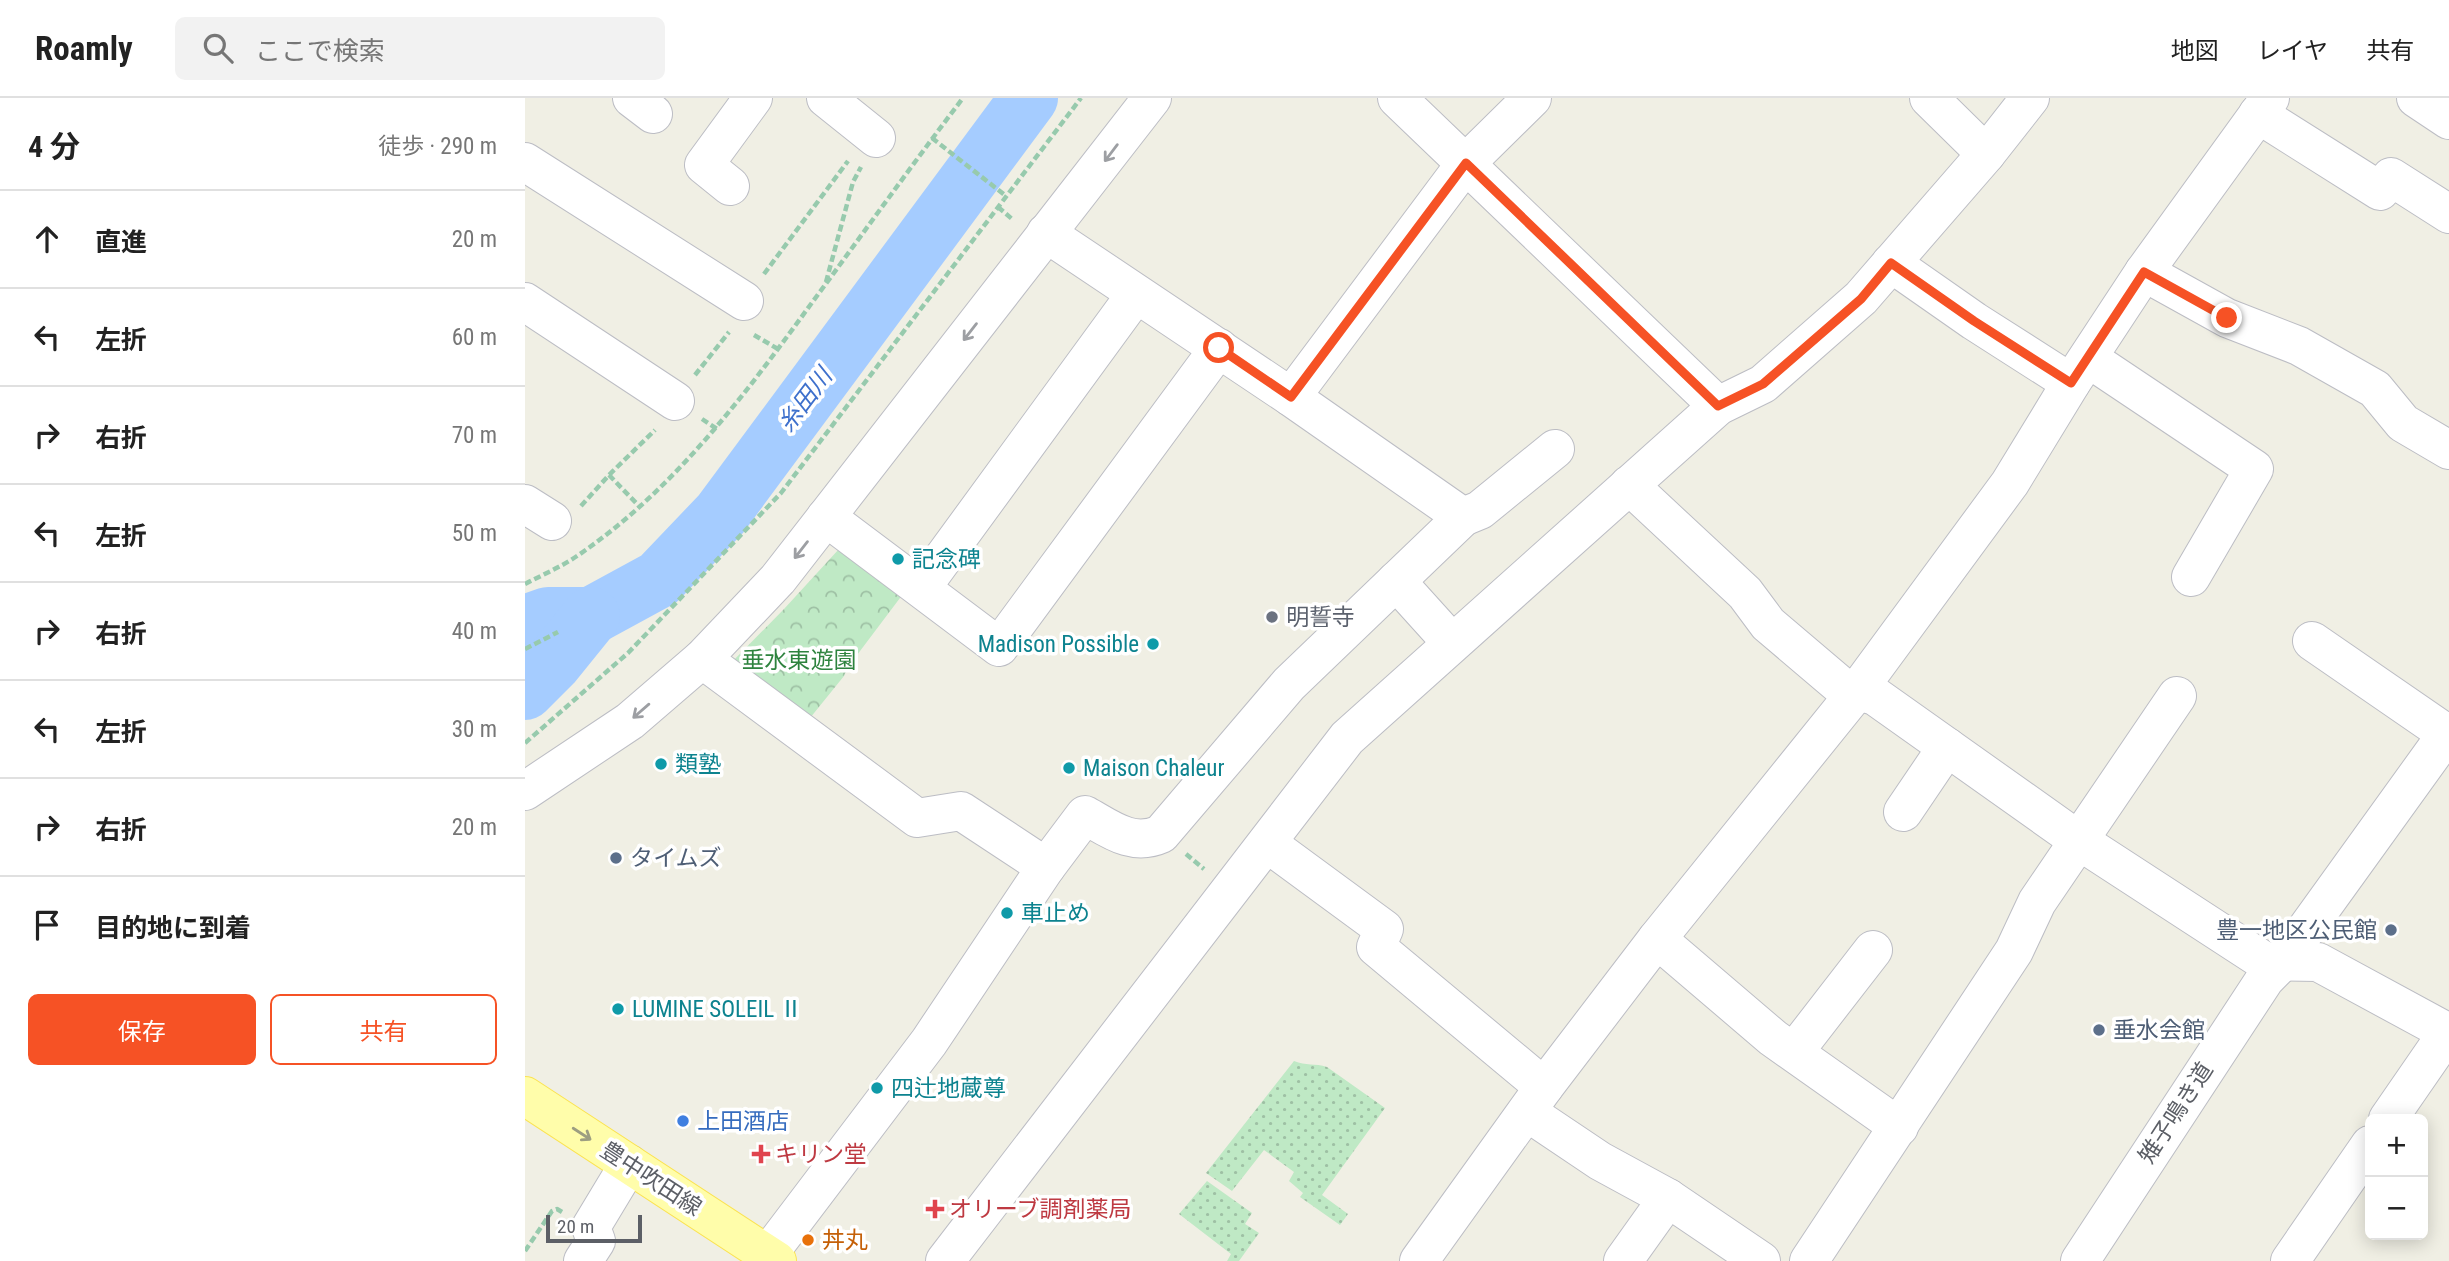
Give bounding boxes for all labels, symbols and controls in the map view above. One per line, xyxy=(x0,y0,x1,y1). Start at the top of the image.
search box xyxy=(175,17,665,80)
text: Roamly xyxy=(35,29,133,68)
icon: search xyxy=(199,29,237,67)
text: ここで検索 xyxy=(255,36,385,66)
text: 地図 xyxy=(2171,37,2219,65)
text: レイヤ xyxy=(2257,37,2328,65)
text: 共有 xyxy=(2366,37,2414,65)
text: 4 分 xyxy=(28,129,80,164)
text: 徒歩 · 290 m xyxy=(378,133,497,160)
one-way arrow xyxy=(1103,143,1118,161)
icon: ahead xyxy=(28,220,66,258)
text: 20 m xyxy=(452,226,497,253)
text: 直進 xyxy=(95,227,147,257)
route end xyxy=(2211,302,2242,333)
icon: left xyxy=(28,318,66,356)
one-way arrow xyxy=(963,322,978,340)
text: 60 m xyxy=(452,324,497,351)
text: 左折 xyxy=(95,325,147,355)
route start xyxy=(1203,332,1234,363)
water label: 糸田川 xyxy=(772,360,840,437)
icon: right xyxy=(28,416,66,454)
text: 70 m xyxy=(452,422,497,449)
text: 右折 xyxy=(95,423,147,453)
icon: left xyxy=(28,514,66,552)
text: 50 m xyxy=(452,520,497,547)
text: 左折 xyxy=(95,521,147,551)
one-way arrow xyxy=(793,540,808,559)
place label: 記念碑 xyxy=(912,546,981,573)
marker: 記念碑 xyxy=(890,551,906,567)
place label: 明誓寺 xyxy=(1286,604,1355,631)
marker: 明誓寺 xyxy=(1264,609,1280,625)
icon: right xyxy=(28,612,66,650)
text: 40 m xyxy=(452,618,497,645)
text: 右折 xyxy=(95,619,147,649)
place label: Madison Possible xyxy=(978,631,1139,658)
marker: Madison Possible xyxy=(1145,636,1161,652)
park label: 垂水東遊園 xyxy=(742,647,857,674)
one-way arrow xyxy=(632,703,650,719)
icon: left xyxy=(28,710,66,748)
text: 30 m xyxy=(452,716,497,743)
text: 左折 xyxy=(95,717,147,747)
place label: 類塾 xyxy=(675,751,721,778)
place label: Maison Chaleur xyxy=(1083,755,1224,782)
marker: 類塾 xyxy=(653,756,669,772)
marker: Maison Chaleur xyxy=(1061,760,1077,776)
icon: right xyxy=(28,808,66,846)
text: 20 m xyxy=(452,814,497,841)
text: 右折 xyxy=(95,815,147,845)
place label: タイムズ xyxy=(630,845,722,872)
marker: タイムズ xyxy=(608,850,624,866)
place label: 車止め xyxy=(1021,900,1090,927)
marker: 車止め xyxy=(999,905,1015,921)
icon: arrive xyxy=(28,906,66,944)
text: 目的地に到着 xyxy=(95,913,251,943)
place label: 豊一地区公民館 xyxy=(2216,917,2377,944)
marker: 豊一地区公民館 xyxy=(2383,922,2399,938)
button: 保存 xyxy=(28,994,256,1065)
button: 共有 xyxy=(270,994,497,1065)
place label: LUMINE SOLEIL Ⅱ xyxy=(632,996,802,1023)
marker: LUMINE SOLEIL Ⅱ xyxy=(610,1001,626,1017)
place label: 垂水会館 xyxy=(2113,1017,2205,1044)
marker: 垂水会館 xyxy=(2091,1022,2107,1038)
street label: 雉子鳴き道 xyxy=(2133,1057,2219,1169)
place label: 四辻地蔵尊 xyxy=(891,1075,1006,1102)
marker: 四辻地蔵尊 xyxy=(869,1080,885,1096)
place label: 上田酒店 xyxy=(697,1108,789,1135)
marker: 上田酒店 xyxy=(675,1113,691,1129)
map controls xyxy=(2365,1114,2428,1240)
button: + xyxy=(2365,1114,2428,1177)
one-way arrow xyxy=(572,1126,591,1141)
street label: 豊中吹田線 xyxy=(595,1136,707,1222)
place label: キリン堂 xyxy=(775,1141,867,1168)
marker: キリン堂 xyxy=(753,1146,769,1162)
button: − xyxy=(2365,1177,2428,1240)
place label: オリーブ調剤薬局 xyxy=(949,1196,1132,1223)
marker: オリーブ調剤薬局 xyxy=(927,1201,943,1217)
scale bar xyxy=(546,1212,642,1244)
text: 20 m xyxy=(557,1215,594,1238)
place label: 丼丸 xyxy=(822,1227,868,1254)
marker: 丼丸 xyxy=(800,1232,816,1248)

